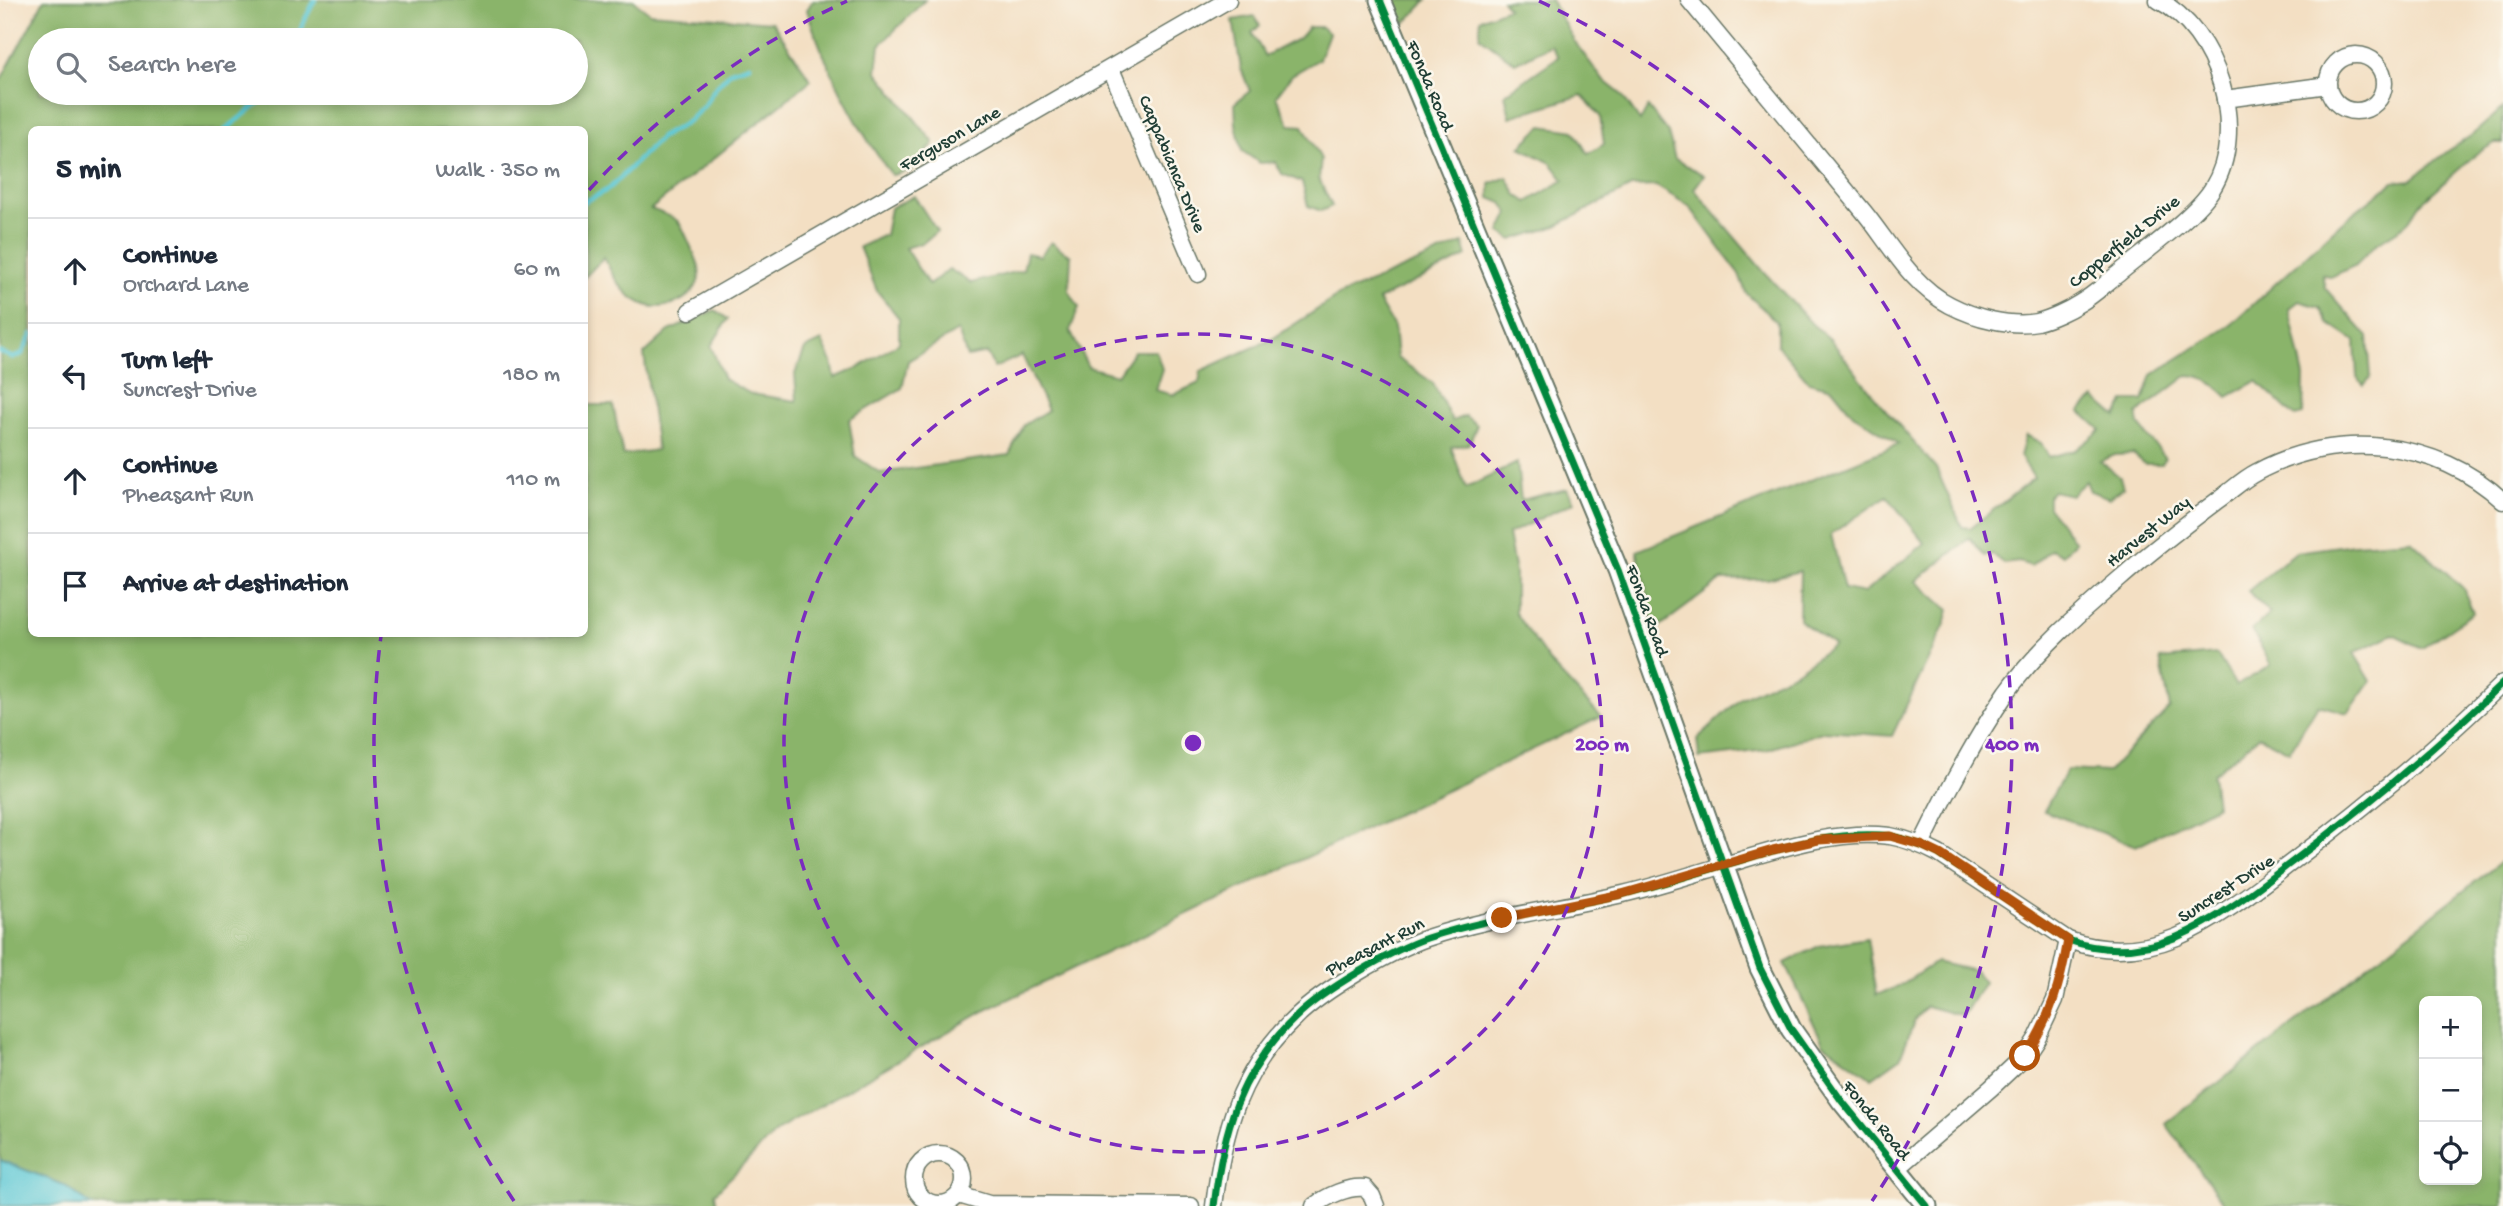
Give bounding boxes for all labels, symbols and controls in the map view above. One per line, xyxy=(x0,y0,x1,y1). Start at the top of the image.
search box xyxy=(28,28,588,105)
street label: Fonda Road xyxy=(1399,37,1459,137)
icon: search xyxy=(52,48,90,86)
text: Search here xyxy=(108,51,236,82)
street label: Cappabianca Drive xyxy=(1132,92,1210,237)
street label: Ferguson Lane xyxy=(895,102,1005,179)
text: 5 min xyxy=(56,154,121,189)
text: Walk · 350 m xyxy=(435,158,560,185)
street label: Copperfield Drive xyxy=(2065,191,2186,295)
text: Continue xyxy=(123,242,217,273)
icon: ahead xyxy=(56,252,94,290)
text: 60 m xyxy=(514,257,560,284)
text: Orchard Lane xyxy=(123,273,249,300)
text: Turn left xyxy=(123,347,211,378)
icon: left xyxy=(56,357,94,395)
text: 180 m xyxy=(503,362,560,389)
text: Suncrest Drive xyxy=(123,378,257,405)
text: Continue xyxy=(123,452,217,483)
icon: ahead xyxy=(56,462,94,500)
text: 110 m xyxy=(507,467,560,494)
text: Pheasant Run xyxy=(123,483,253,510)
street label: Harvest Way xyxy=(2102,491,2196,574)
street label: Fonda Road xyxy=(1618,561,1674,662)
icon: arrive xyxy=(56,567,94,605)
text: Arrive at destination xyxy=(123,570,348,601)
centre of rings xyxy=(1181,731,1205,755)
text: 200 m xyxy=(1575,734,1629,759)
text: 400 m xyxy=(1984,734,2039,759)
street label: Suncrest Drive xyxy=(2174,850,2280,930)
route end xyxy=(1486,902,1517,933)
street label: Pheasant Run xyxy=(1321,913,1429,983)
map controls xyxy=(2419,996,2482,1185)
button: + xyxy=(2419,996,2482,1059)
route start xyxy=(2009,1040,2040,1071)
button: − xyxy=(2419,1059,2482,1122)
street label: Fonda Road xyxy=(1835,1076,1916,1167)
button: locate xyxy=(2419,1122,2482,1185)

